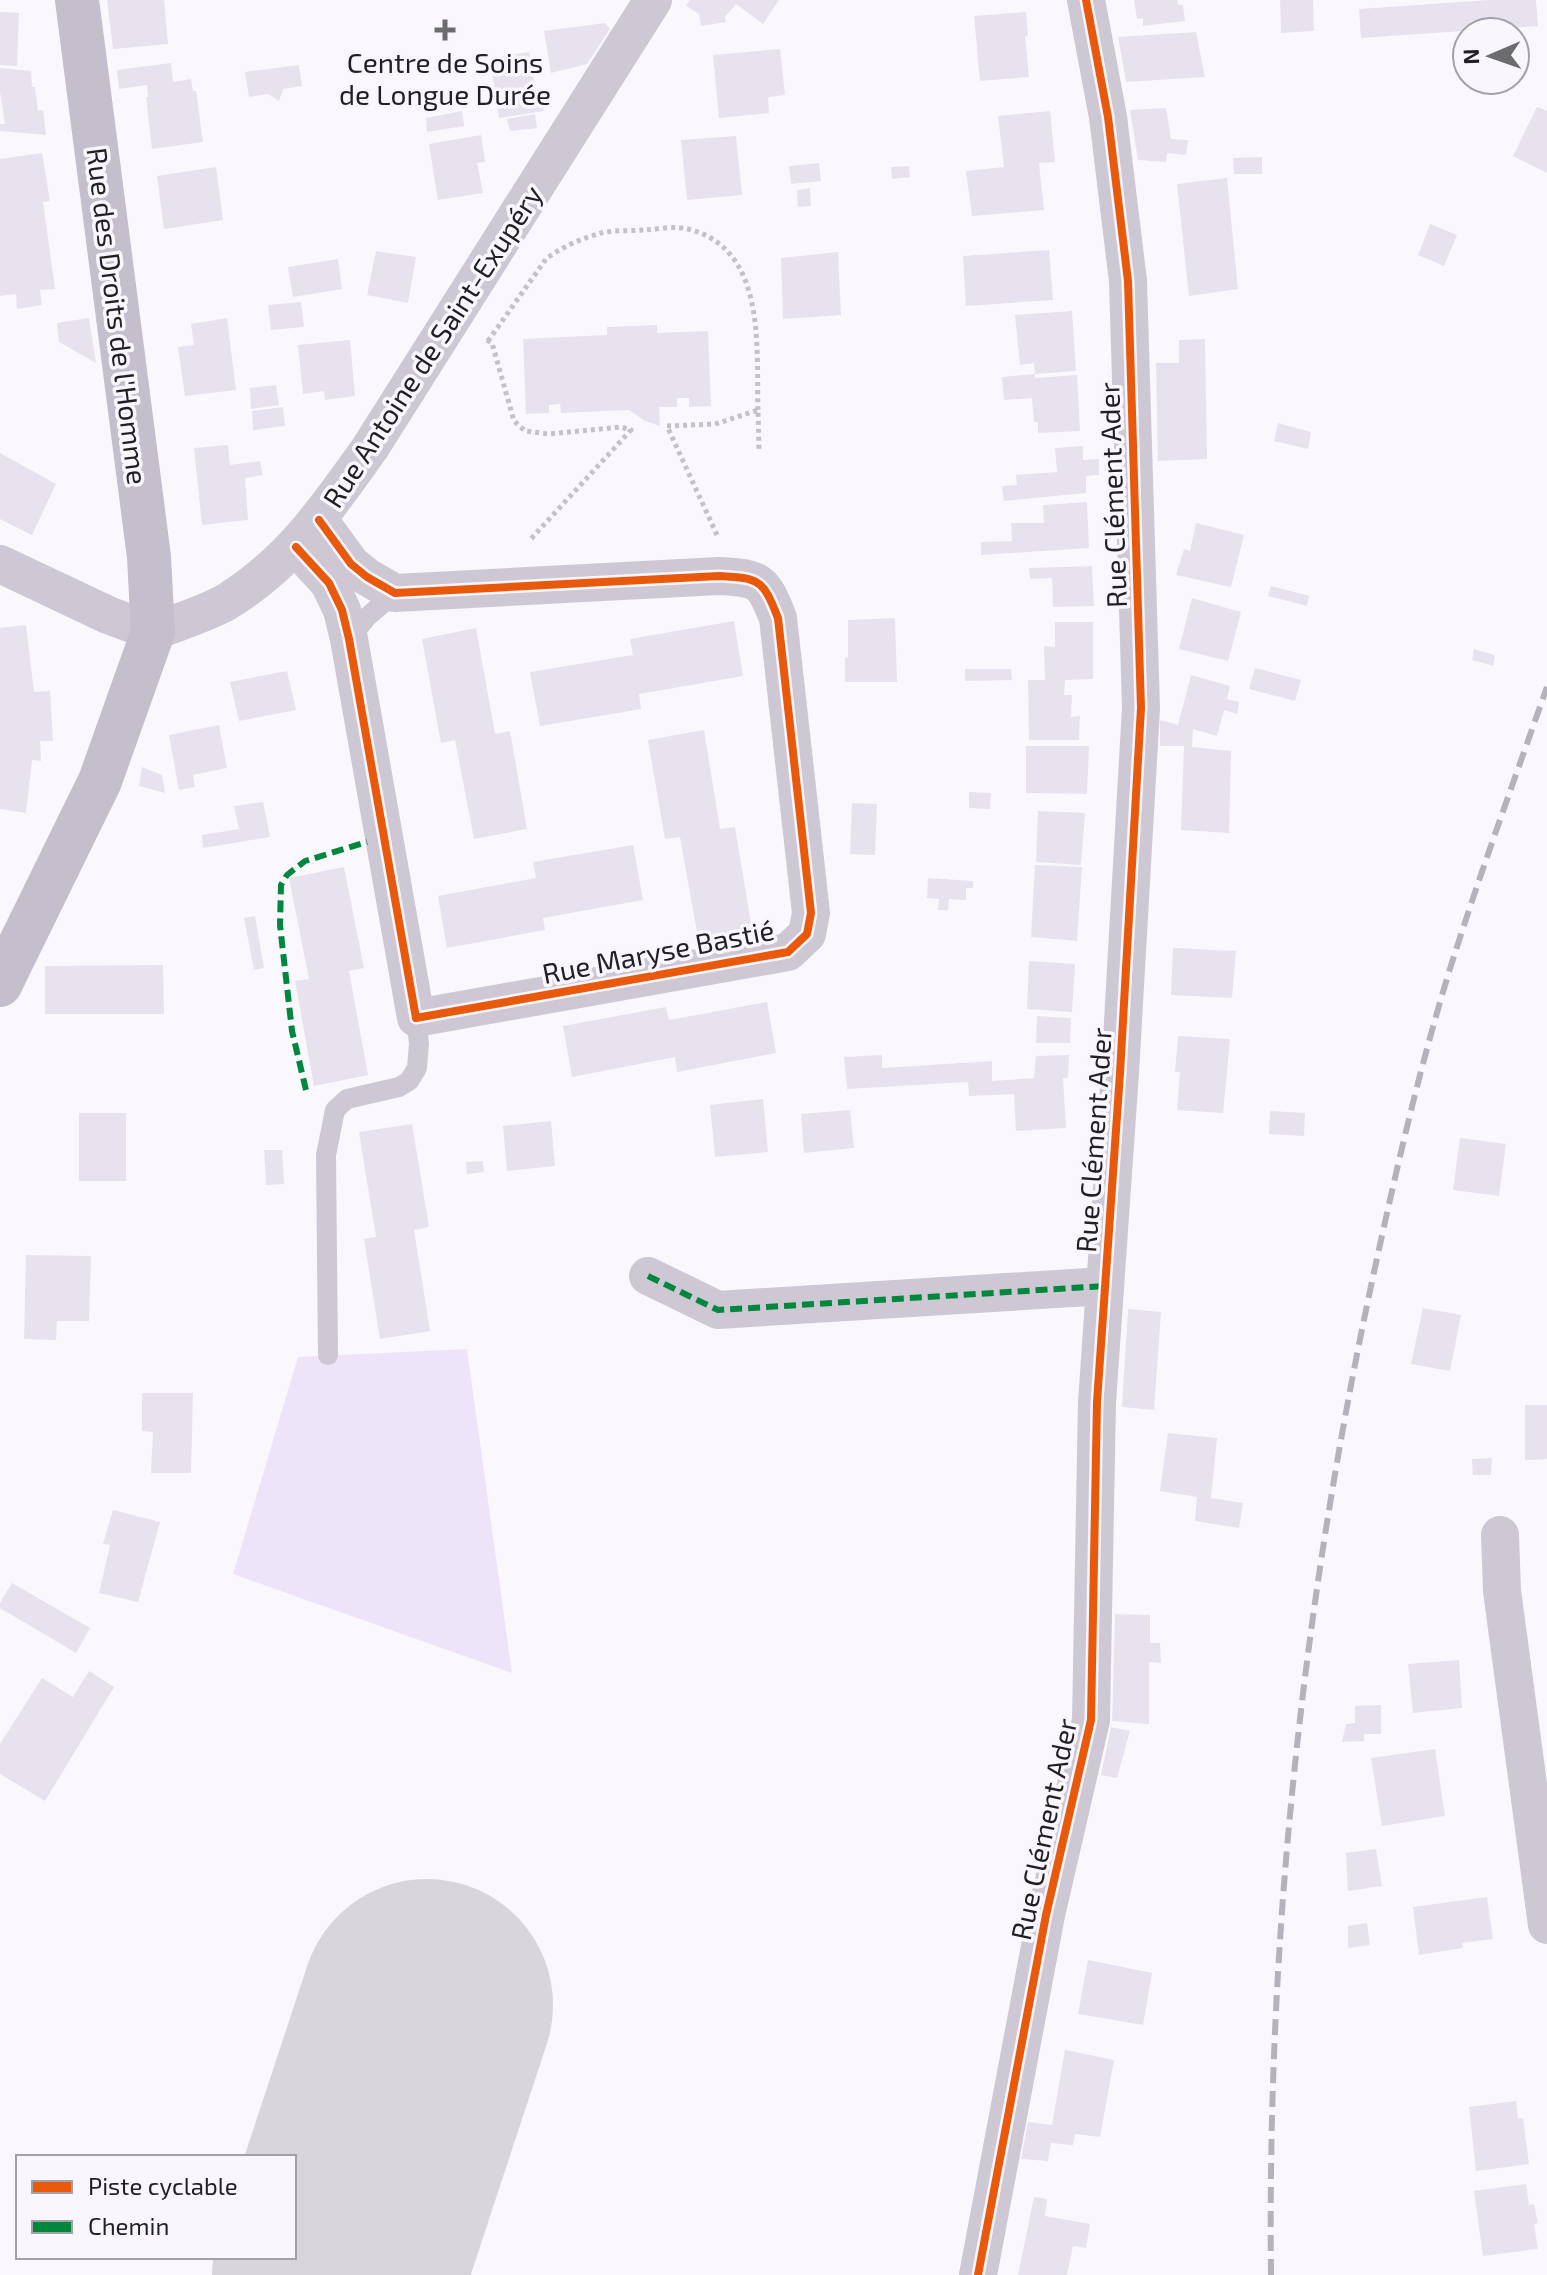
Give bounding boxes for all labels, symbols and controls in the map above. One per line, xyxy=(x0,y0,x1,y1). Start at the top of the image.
north arrow xyxy=(1451,16,1531,96)
marker: Centre de Soins de Longue Durée xyxy=(434,19,456,41)
place label: Centre de Soins de Longue Durée xyxy=(339,45,551,111)
text: N xyxy=(1457,48,1483,65)
street label: Rue des Droits de l'Homme xyxy=(80,146,156,486)
street label: Rue Antoine de Saint-Exupéry xyxy=(315,178,549,513)
street label: Rue Clément Ader xyxy=(1091,382,1133,608)
street label: Rue Maryse Bastié xyxy=(539,912,777,990)
street label: Rue Clément Ader xyxy=(1068,1026,1118,1254)
street label: Rue Clément Ader xyxy=(1003,1715,1083,1943)
legend xyxy=(16,2155,296,2259)
text: Piste cyclable xyxy=(88,2171,238,2200)
text: Chemin xyxy=(88,2211,169,2240)

